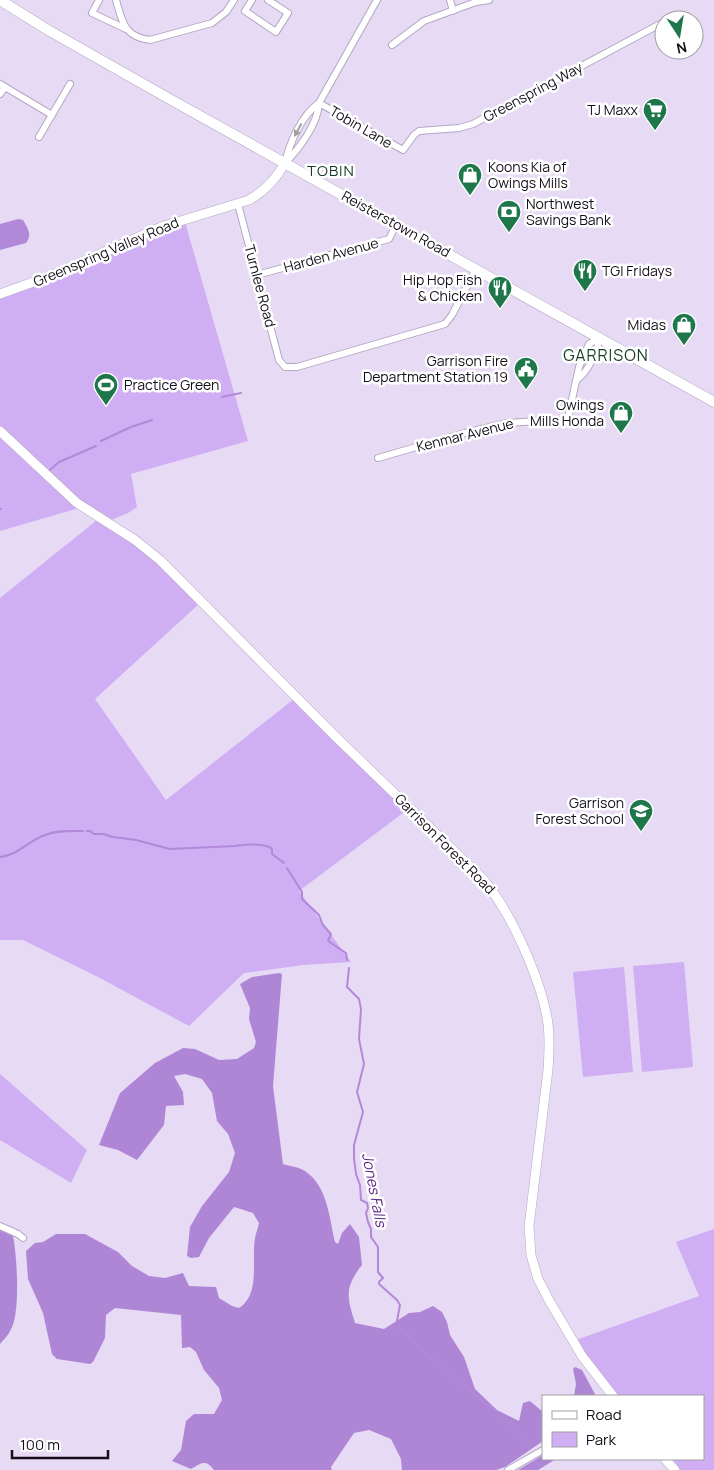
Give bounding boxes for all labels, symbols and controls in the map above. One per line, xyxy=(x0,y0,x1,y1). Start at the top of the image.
north arrow xyxy=(654,10,704,60)
text: N xyxy=(675,38,689,59)
street label: Greenspring Way xyxy=(480,57,586,126)
supermarket icon: TJ Maxx xyxy=(642,97,668,131)
place label: TJ Maxx xyxy=(587,100,639,119)
street label: Tobin Lane xyxy=(326,101,396,152)
one-way arrow xyxy=(294,123,302,138)
place label: Koons Kia of Owings Mills xyxy=(488,157,568,192)
district label: TOBIN xyxy=(307,160,355,181)
shop icon: Koons Kia of Owings Mills xyxy=(457,162,483,196)
street label: Reisterstown Road xyxy=(338,186,454,261)
place label: Northwest Savings Bank xyxy=(526,194,612,229)
bank icon: Northwest Savings Bank xyxy=(496,199,522,233)
street label: Greenspring Valley Road xyxy=(30,212,181,291)
street label: Harden Avenue xyxy=(281,233,380,276)
street label: Turnlee Road xyxy=(240,242,281,329)
restaurant icon: TGI Fridays xyxy=(572,258,598,292)
place label: TGI Fridays xyxy=(602,261,672,280)
place label: Hip Hop Fish & Chicken xyxy=(403,270,482,305)
restaurant icon: Hip Hop Fish & Chicken xyxy=(487,275,513,309)
shop icon: Midas xyxy=(671,312,697,346)
place label: Midas xyxy=(628,315,666,334)
district label: GARRISON xyxy=(563,344,649,366)
place label: Garrison Fire Department Station 19 xyxy=(363,351,508,386)
public building icon: Garrison Fire Department Station 19 xyxy=(513,356,539,390)
sports icon: Practice Green xyxy=(93,372,119,406)
place label: Practice Green xyxy=(124,375,219,394)
place label: Owings Mills Honda xyxy=(530,395,604,430)
shop icon: Owings Mills Honda xyxy=(608,400,634,434)
street label: Kenmar Avenue xyxy=(414,413,515,456)
street label: Garrison Forest Road xyxy=(391,789,500,898)
place label: Garrison Forest School xyxy=(536,793,624,828)
school or university icon: Garrison Forest School xyxy=(628,798,654,832)
water label: Jones Falls xyxy=(357,1151,392,1230)
legend xyxy=(542,1395,704,1460)
text: Road xyxy=(586,1404,622,1425)
scale bar xyxy=(12,1428,109,1460)
text: Park xyxy=(586,1429,616,1450)
text: 100 m xyxy=(20,1434,60,1455)

